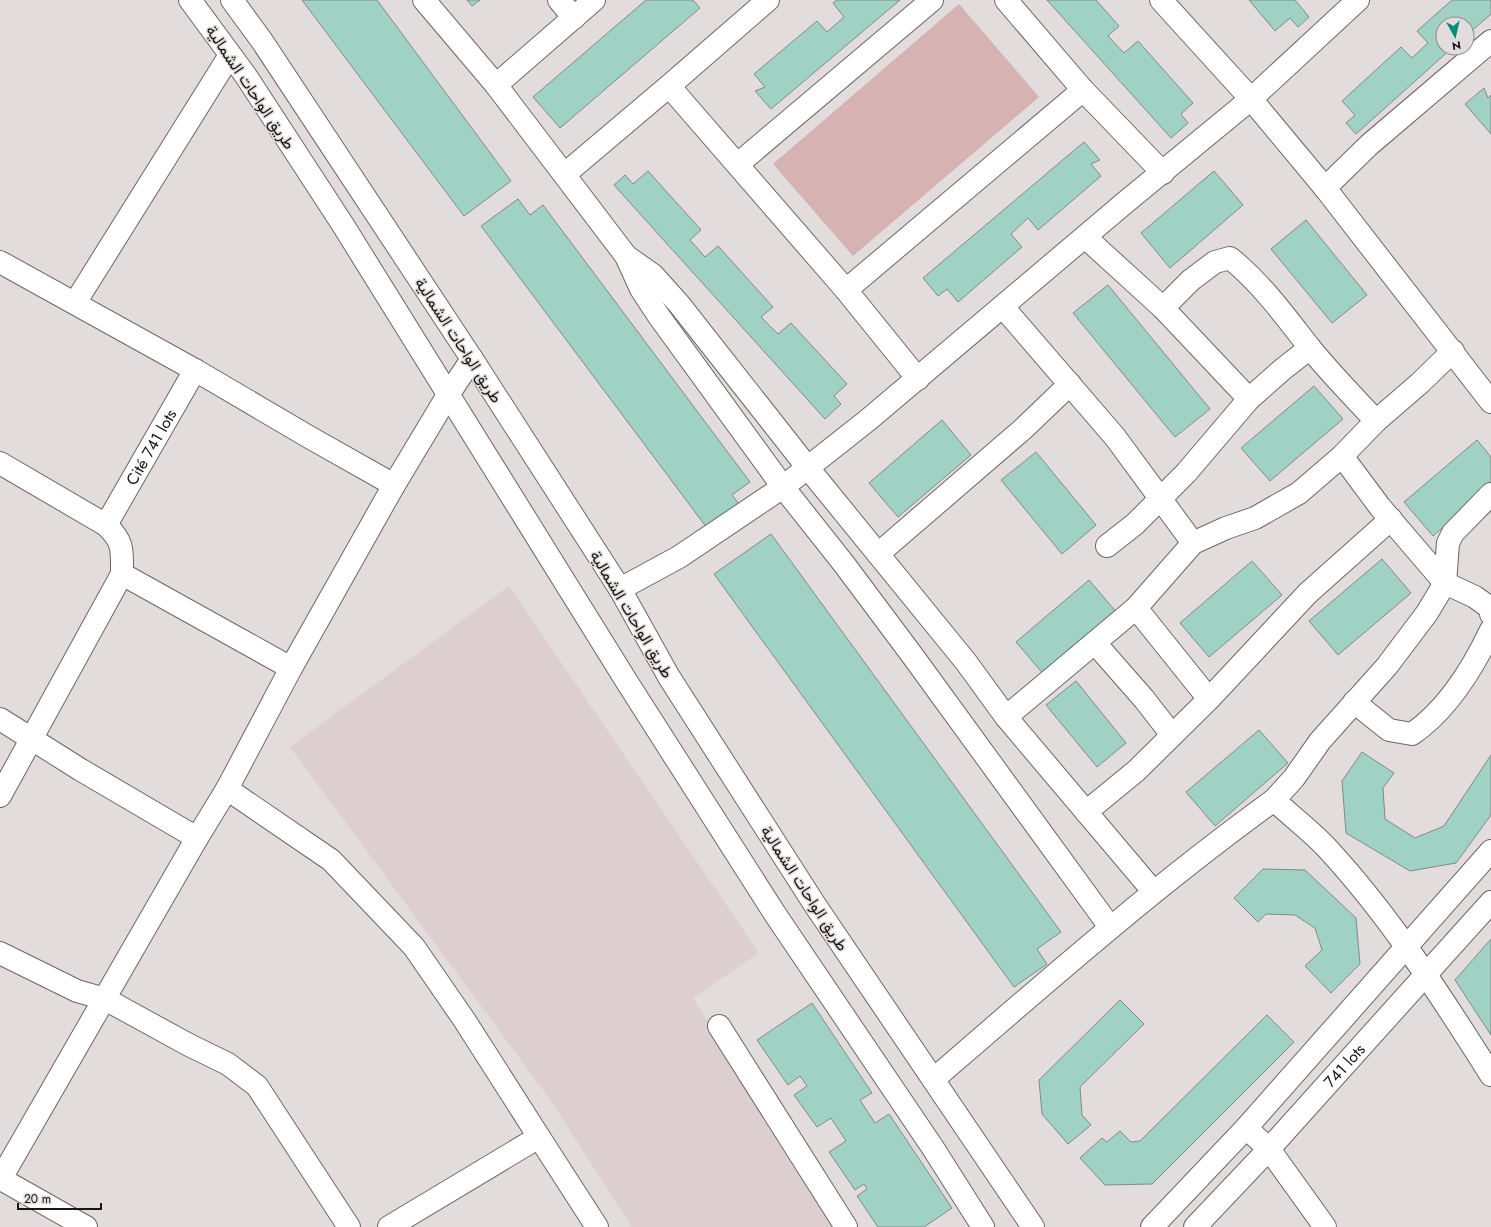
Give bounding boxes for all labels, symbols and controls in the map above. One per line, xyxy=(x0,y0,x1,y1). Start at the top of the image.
north arrow xyxy=(1435,16,1475,56)
street label: طريق الواحات الشمالية xyxy=(200,21,301,154)
text: N xyxy=(1451,37,1462,54)
street label: طريق الواحات الشمالية xyxy=(409,273,508,408)
street label: Cité 741 lots xyxy=(120,405,182,490)
street label: طريق الواحات الشمالية xyxy=(584,546,679,683)
street label: طريق الواحات الشمالية xyxy=(755,821,854,956)
street label: 741 lots xyxy=(1318,1038,1371,1093)
scale bar xyxy=(18,1185,101,1211)
text: 20 m xyxy=(24,1190,51,1208)

